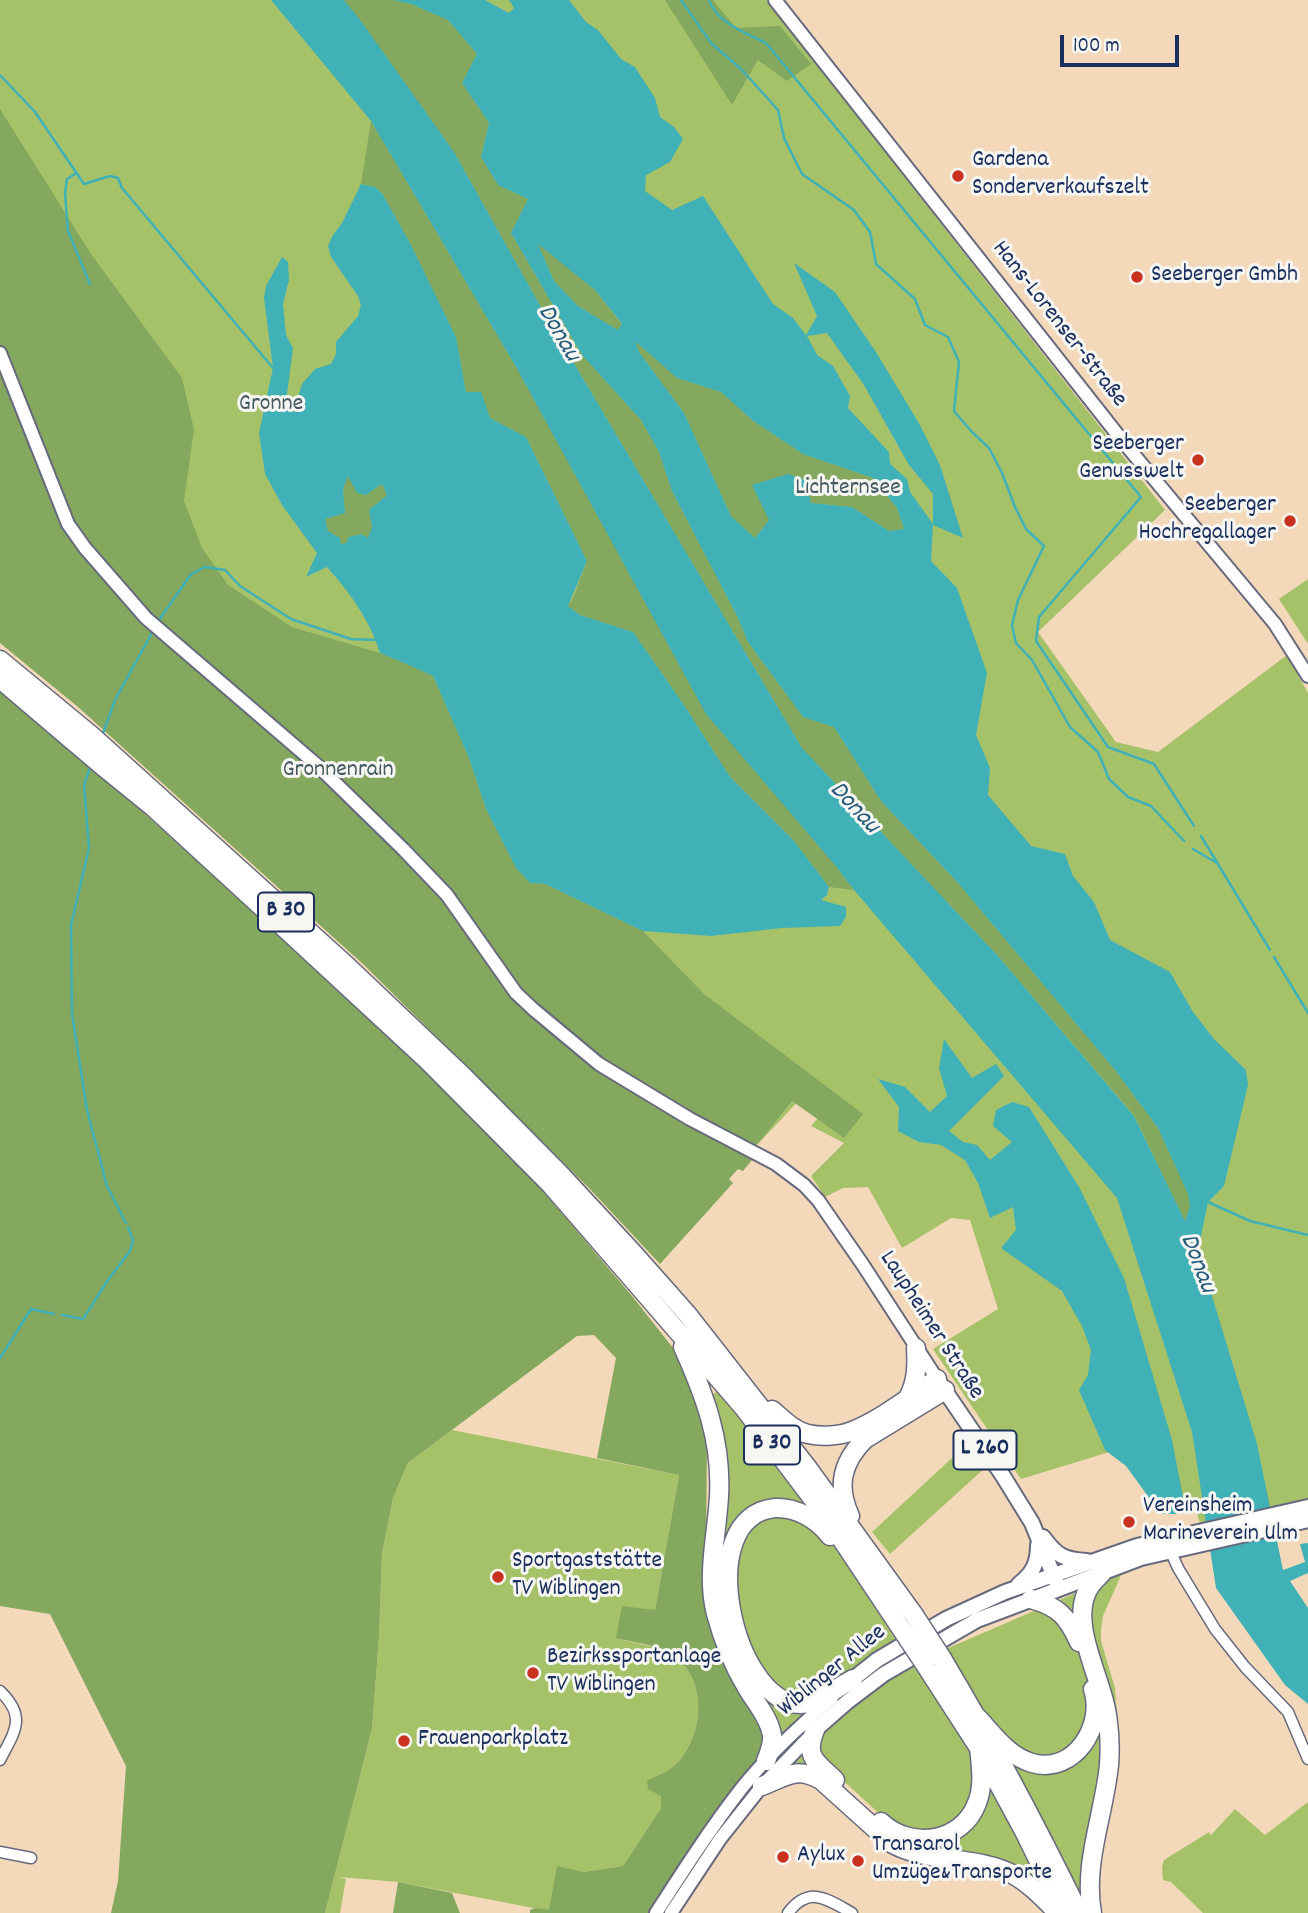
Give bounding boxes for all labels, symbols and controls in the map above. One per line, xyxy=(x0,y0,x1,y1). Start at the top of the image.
scale bar xyxy=(1063,21,1182,65)
text: 100 m xyxy=(1073,32,1120,62)
place label: Gardena Sonderverkaufszelt xyxy=(972,148,1149,204)
marker: Gardena Sonderverkaufszelt xyxy=(950,168,966,184)
street label: Hans-Lorenser-Straße xyxy=(984,236,1132,414)
place label: Seeberger Gmbh xyxy=(1151,263,1298,291)
marker: Seeberger Gmbh xyxy=(1129,269,1145,285)
water label: Donau xyxy=(528,300,586,368)
park label: Gronne xyxy=(239,392,303,420)
place label: Seeberger Genusswelt xyxy=(1079,432,1184,488)
marker: Seeberger Genusswelt xyxy=(1190,452,1206,468)
park label: Lichternsee xyxy=(795,476,901,504)
place label: Seeberger Hochregallager xyxy=(1139,493,1276,549)
marker: Seeberger Hochregallager xyxy=(1282,513,1298,529)
park label: Gronnenrain xyxy=(282,758,394,786)
water label: Donau xyxy=(821,776,885,842)
road number: B 30 xyxy=(258,892,314,931)
water label: Donau xyxy=(1171,1230,1221,1298)
street label: Laupheimer Straße xyxy=(871,1246,989,1406)
road number: B 30 xyxy=(744,1426,800,1464)
road number: L 260 xyxy=(954,1430,1016,1470)
place label: Vereinsheim Marineverein Ulm xyxy=(1143,1494,1298,1550)
marker: Vereinsheim Marineverein Ulm xyxy=(1121,1514,1137,1530)
place label: Sportgaststätte TV Wiblingen xyxy=(512,1549,662,1605)
marker: Sportgaststätte TV Wiblingen xyxy=(490,1569,506,1585)
street label: Wiblinger Allee xyxy=(773,1620,893,1724)
place label: Bezirkssportanlage TV Wiblingen xyxy=(547,1645,721,1701)
marker: Bezirkssportanlage TV Wiblingen xyxy=(525,1665,541,1681)
place label: Frauenparkplatz xyxy=(418,1727,568,1755)
marker: Frauenparkplatz xyxy=(396,1733,412,1749)
place label: Transarol Umzüge&Transporte xyxy=(872,1833,1052,1889)
place label: Aylux xyxy=(797,1843,845,1871)
marker: Aylux xyxy=(775,1849,791,1865)
marker: Transarol Umzüge&Transporte xyxy=(850,1853,866,1869)

